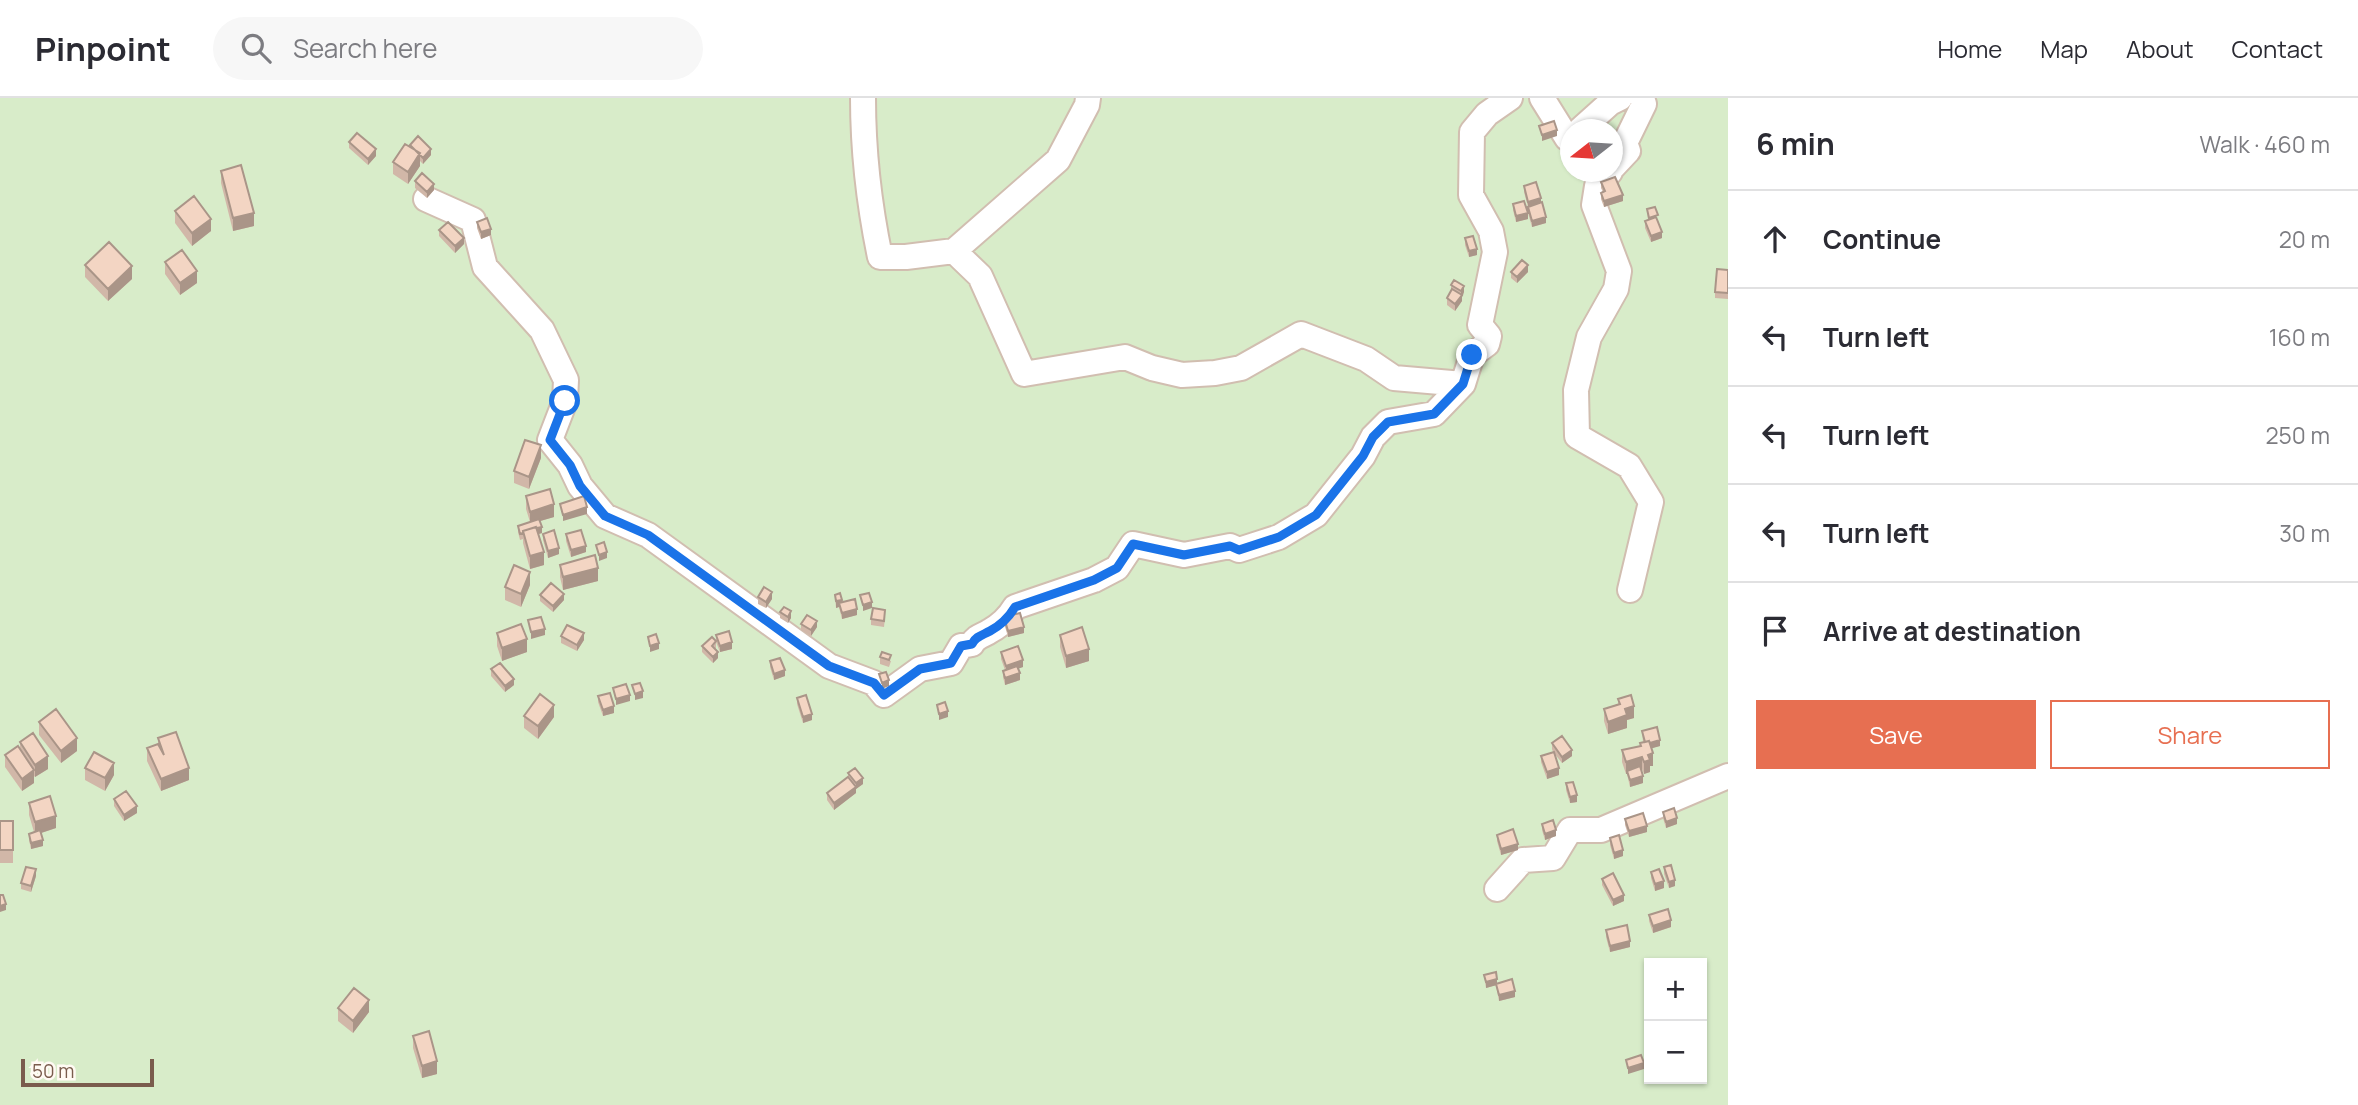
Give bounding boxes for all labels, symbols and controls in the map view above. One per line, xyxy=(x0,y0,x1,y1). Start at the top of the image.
search box xyxy=(213,17,703,80)
text: Pinpoint xyxy=(35,26,171,71)
icon: search xyxy=(237,29,275,67)
text: Search here xyxy=(293,30,437,66)
text: Home xyxy=(1937,32,2002,65)
text: Map xyxy=(2040,32,2088,65)
text: About xyxy=(2126,32,2194,65)
text: Contact xyxy=(2232,32,2323,65)
north arrow xyxy=(1560,119,1623,182)
text: 6 min xyxy=(1756,123,1835,164)
text: Walk · 460 m xyxy=(2200,128,2330,160)
icon: ahead xyxy=(1756,220,1794,258)
text: Continue xyxy=(1823,221,1941,257)
text: 20 m xyxy=(2279,223,2330,255)
icon: left xyxy=(1756,318,1794,356)
text: Turn left xyxy=(1823,319,1930,355)
text: 160 m xyxy=(2269,321,2330,353)
route end xyxy=(1456,339,1487,370)
route start xyxy=(549,385,580,416)
icon: left xyxy=(1756,416,1794,454)
text: Turn left xyxy=(1823,417,1930,453)
text: 250 m xyxy=(2265,419,2330,451)
icon: left xyxy=(1756,514,1794,552)
text: Turn left xyxy=(1823,515,1930,551)
text: 30 m xyxy=(2279,517,2330,549)
icon: arrive xyxy=(1756,612,1794,650)
text: Arrive at destination xyxy=(1823,613,2081,649)
button: Save xyxy=(1756,700,2036,769)
button: Share xyxy=(2050,700,2330,769)
map controls xyxy=(1644,958,1707,1084)
button: + xyxy=(1644,958,1707,1021)
button: − xyxy=(1644,1021,1707,1084)
scale bar xyxy=(21,1056,154,1088)
text: 50 m xyxy=(32,1058,74,1084)

